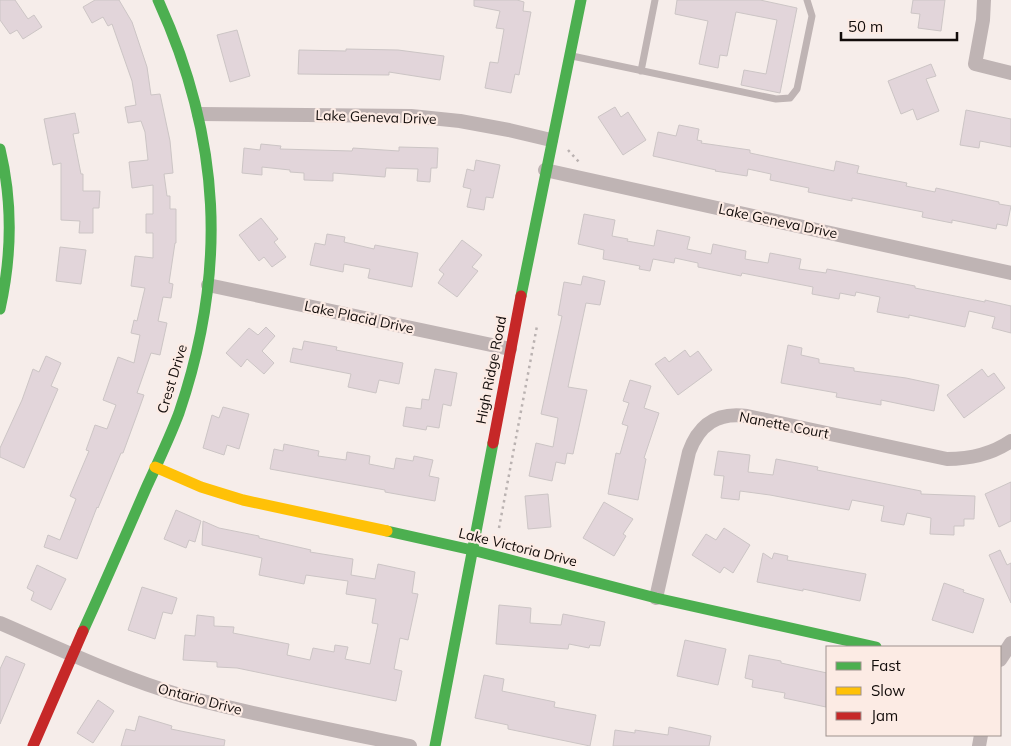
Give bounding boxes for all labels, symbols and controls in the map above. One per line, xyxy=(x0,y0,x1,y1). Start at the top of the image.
scale bar xyxy=(841,10,957,42)
text: 50 m xyxy=(848,17,883,36)
street label: Lake Geneva Drive xyxy=(315,106,437,128)
street label: Lake Geneva Drive xyxy=(717,200,839,242)
street label: Lake Placid Drive xyxy=(303,297,415,337)
street label: High Ridge Road xyxy=(472,314,510,426)
street label: Crest Drive xyxy=(153,342,191,416)
street label: Nanette Court xyxy=(738,407,830,443)
street label: Lake Victoria Drive xyxy=(457,524,579,570)
legend xyxy=(826,646,1001,736)
text: Fast xyxy=(871,656,901,675)
street label: Ontario Drive xyxy=(156,679,244,719)
text: Slow xyxy=(871,681,905,700)
text: Jam xyxy=(871,706,898,725)

